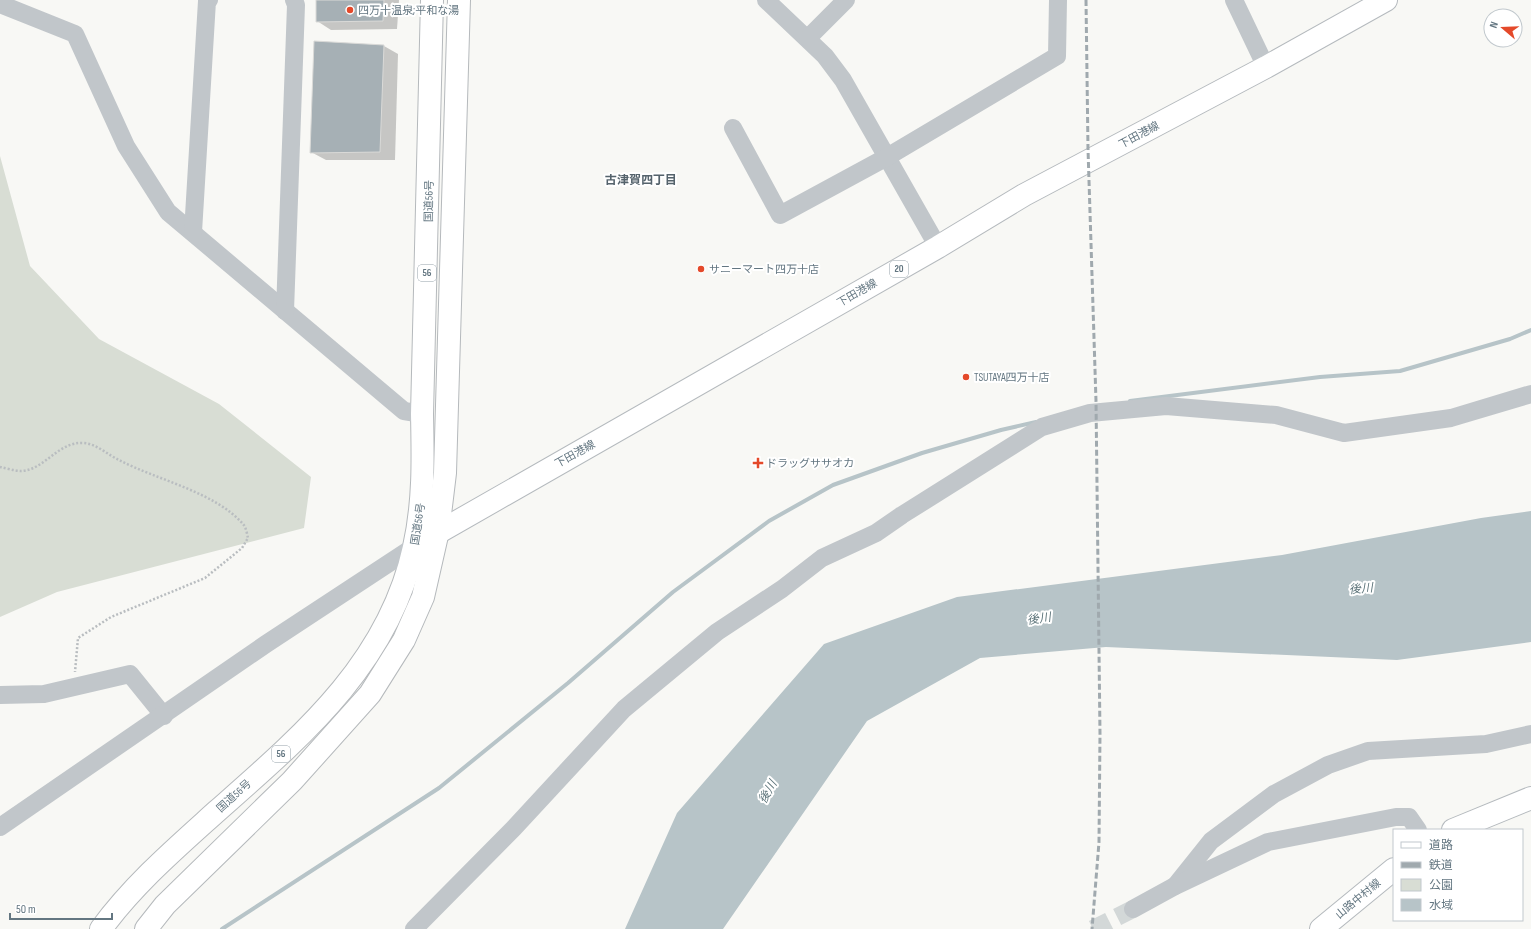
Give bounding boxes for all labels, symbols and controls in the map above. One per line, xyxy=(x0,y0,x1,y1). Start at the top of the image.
place label: 四万十温泉;平和な湯 xyxy=(358,4,459,17)
marker: 四万十温泉;平和な湯 xyxy=(345,5,355,15)
north arrow xyxy=(1483,8,1523,48)
text: N xyxy=(1487,20,1501,30)
street label: 下田港線 xyxy=(1117,119,1161,151)
district label: 古津賀四丁目 xyxy=(605,173,677,188)
street label: 国道56号 xyxy=(422,180,436,222)
road number: 20 xyxy=(890,261,908,277)
place label: サニーマート四万十店 xyxy=(709,263,819,276)
marker: サニーマート四万十店 xyxy=(696,264,706,274)
road number: 56 xyxy=(418,265,436,281)
street label: 下田港線 xyxy=(835,276,879,310)
place label: TSUTAYA四万十店 xyxy=(974,371,1050,384)
marker: TSUTAYA四万十店 xyxy=(961,372,971,382)
street label: 下田港線 xyxy=(553,438,597,470)
place label: ドラッグササオカ xyxy=(766,457,854,470)
marker: ドラッグササオカ xyxy=(753,458,763,468)
street label: 国道56号 xyxy=(408,502,428,546)
water label: 後川 xyxy=(1348,580,1376,598)
water label: 後川 xyxy=(1026,610,1054,628)
road number: 56 xyxy=(272,746,290,762)
water label: 後川 xyxy=(756,776,781,806)
street label: 国道56号 xyxy=(214,777,254,815)
legend xyxy=(1393,829,1523,921)
text: 道路 xyxy=(1429,838,1453,853)
text: 鉄道 xyxy=(1429,858,1453,873)
street label: 山路中村線 xyxy=(1333,876,1383,922)
text: 公園 xyxy=(1429,878,1453,893)
scale bar xyxy=(10,895,112,921)
text: 水域 xyxy=(1429,898,1453,913)
text: 50 m xyxy=(16,902,36,917)

